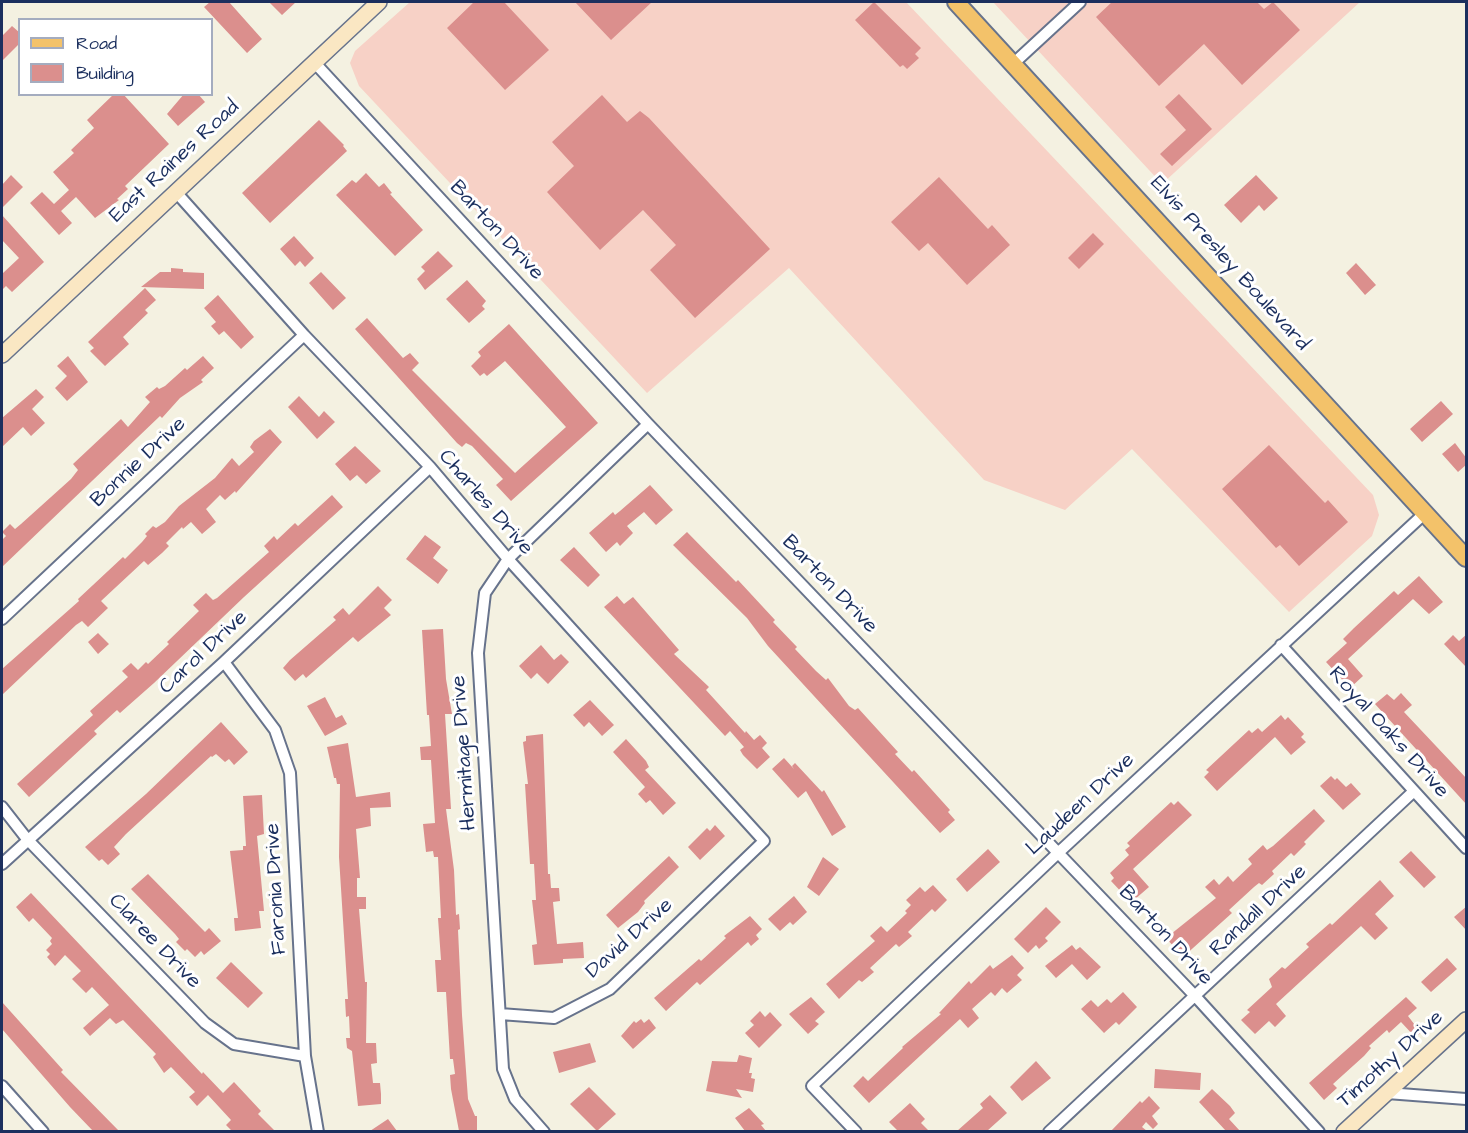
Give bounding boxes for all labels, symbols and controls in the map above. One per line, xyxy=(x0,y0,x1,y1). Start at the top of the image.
legend xyxy=(18,18,213,96)
text: Road xyxy=(76,31,117,56)
text: Building xyxy=(76,61,134,86)
street label: East Raines Road xyxy=(105,95,245,229)
street label: Elvis Presley Boulevard xyxy=(1144,172,1314,356)
street label: Barton Drive xyxy=(443,176,549,286)
street label: Bonnie Drive xyxy=(86,412,192,514)
street label: Charles Drive xyxy=(432,445,538,561)
street label: Barton Drive xyxy=(776,531,882,639)
street label: Carol Drive xyxy=(155,606,253,700)
street label: Royal Oaks Drive xyxy=(1322,662,1454,804)
street label: Hermitage Drive xyxy=(447,675,483,831)
street label: Laudeen Drive xyxy=(1022,748,1140,862)
street label: Faronia Drive xyxy=(261,822,293,956)
street label: Randall Drive xyxy=(1205,860,1313,962)
street label: Barton Drive xyxy=(1112,881,1218,991)
street label: Claree Drive xyxy=(102,889,206,995)
street label: David Drive xyxy=(581,893,679,985)
street label: Timothy Drive xyxy=(1333,1006,1449,1114)

